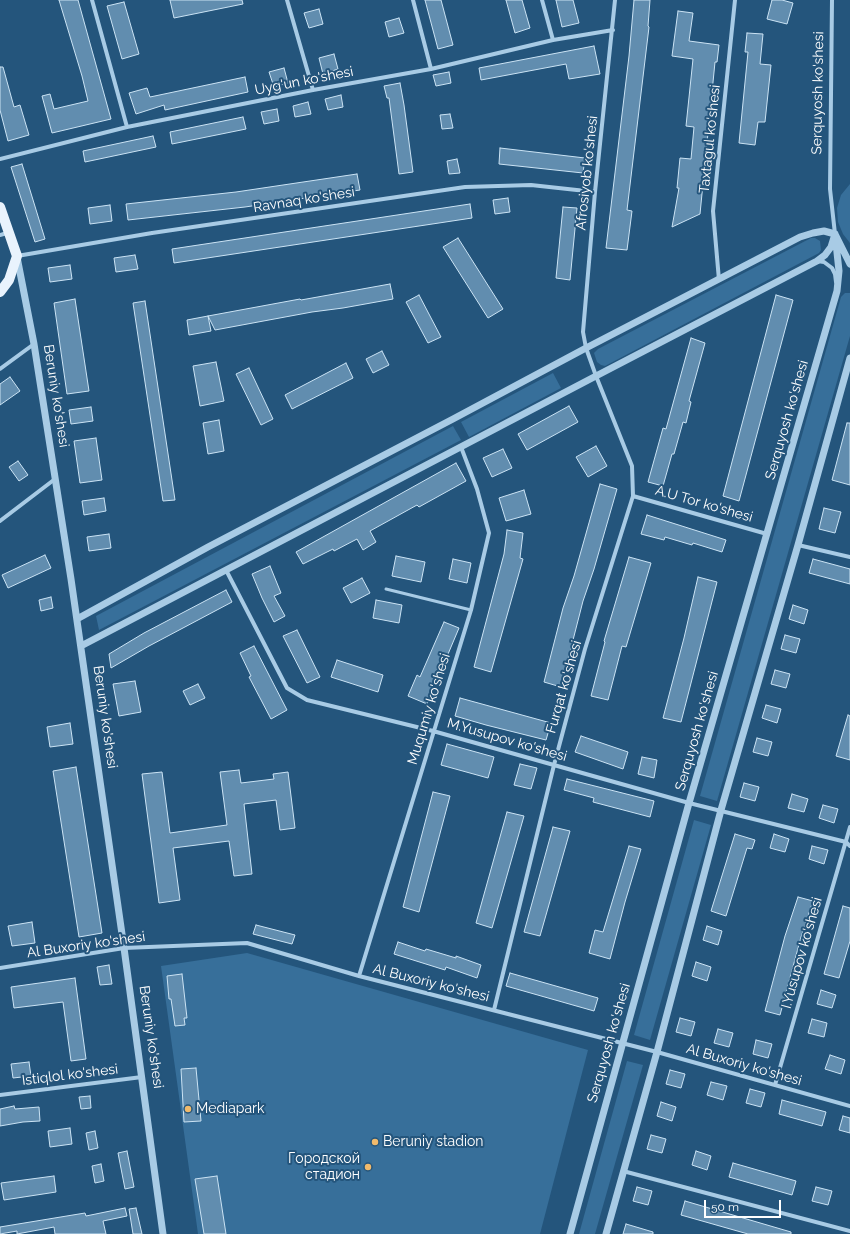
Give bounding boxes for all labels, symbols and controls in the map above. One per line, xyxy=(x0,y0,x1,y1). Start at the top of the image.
street label: Serquyosh ko'shesi xyxy=(809,31,827,155)
street label: Uyg'un ko'shesi xyxy=(253,63,355,99)
street label: Taxtagul ko'shesi xyxy=(696,84,724,194)
street label: Afrosiyob ko'shesi xyxy=(573,115,601,231)
street label: Ravnaq ko'shesi xyxy=(252,184,356,216)
street label: Beruniy ko'shesi xyxy=(40,343,72,449)
street label: Serquyosh ko'shesi xyxy=(762,358,812,482)
street label: A.U Tor ko'shesi xyxy=(653,482,755,526)
street label: Furqat ko'shesi xyxy=(543,639,585,735)
street label: Muqumiy ko'shesi xyxy=(404,651,454,767)
street label: Beruniy ko'shesi xyxy=(89,664,121,770)
street label: Serquyosh ko'shesi xyxy=(672,669,722,793)
street label: M.Yusupov ko'shesi xyxy=(445,715,569,765)
street label: I.Yusupov ko'shesi xyxy=(778,895,826,1011)
street label: Al Buxoriy ko'shesi xyxy=(26,928,146,962)
street label: Al Buxoriy ko'shesi xyxy=(371,960,491,1006)
street label: Serquyosh ko'shesi xyxy=(584,981,634,1105)
street label: Beruniy ko'shesi xyxy=(135,984,167,1090)
street label: Al Buxoriy ko'shesi xyxy=(684,1040,804,1090)
street label: Istiqlol ko'shesi xyxy=(21,1061,119,1089)
place label: Mediapark xyxy=(196,1101,264,1117)
marker: Mediapark xyxy=(183,1104,193,1114)
place label: Beruniy stadion xyxy=(383,1134,483,1150)
marker: Beruniy stadion xyxy=(370,1137,380,1147)
place label: Городской стадион xyxy=(288,1151,360,1184)
marker: Городской стадион xyxy=(363,1162,373,1172)
scale bar xyxy=(706,1192,783,1218)
text: 50 m xyxy=(711,1200,739,1214)

